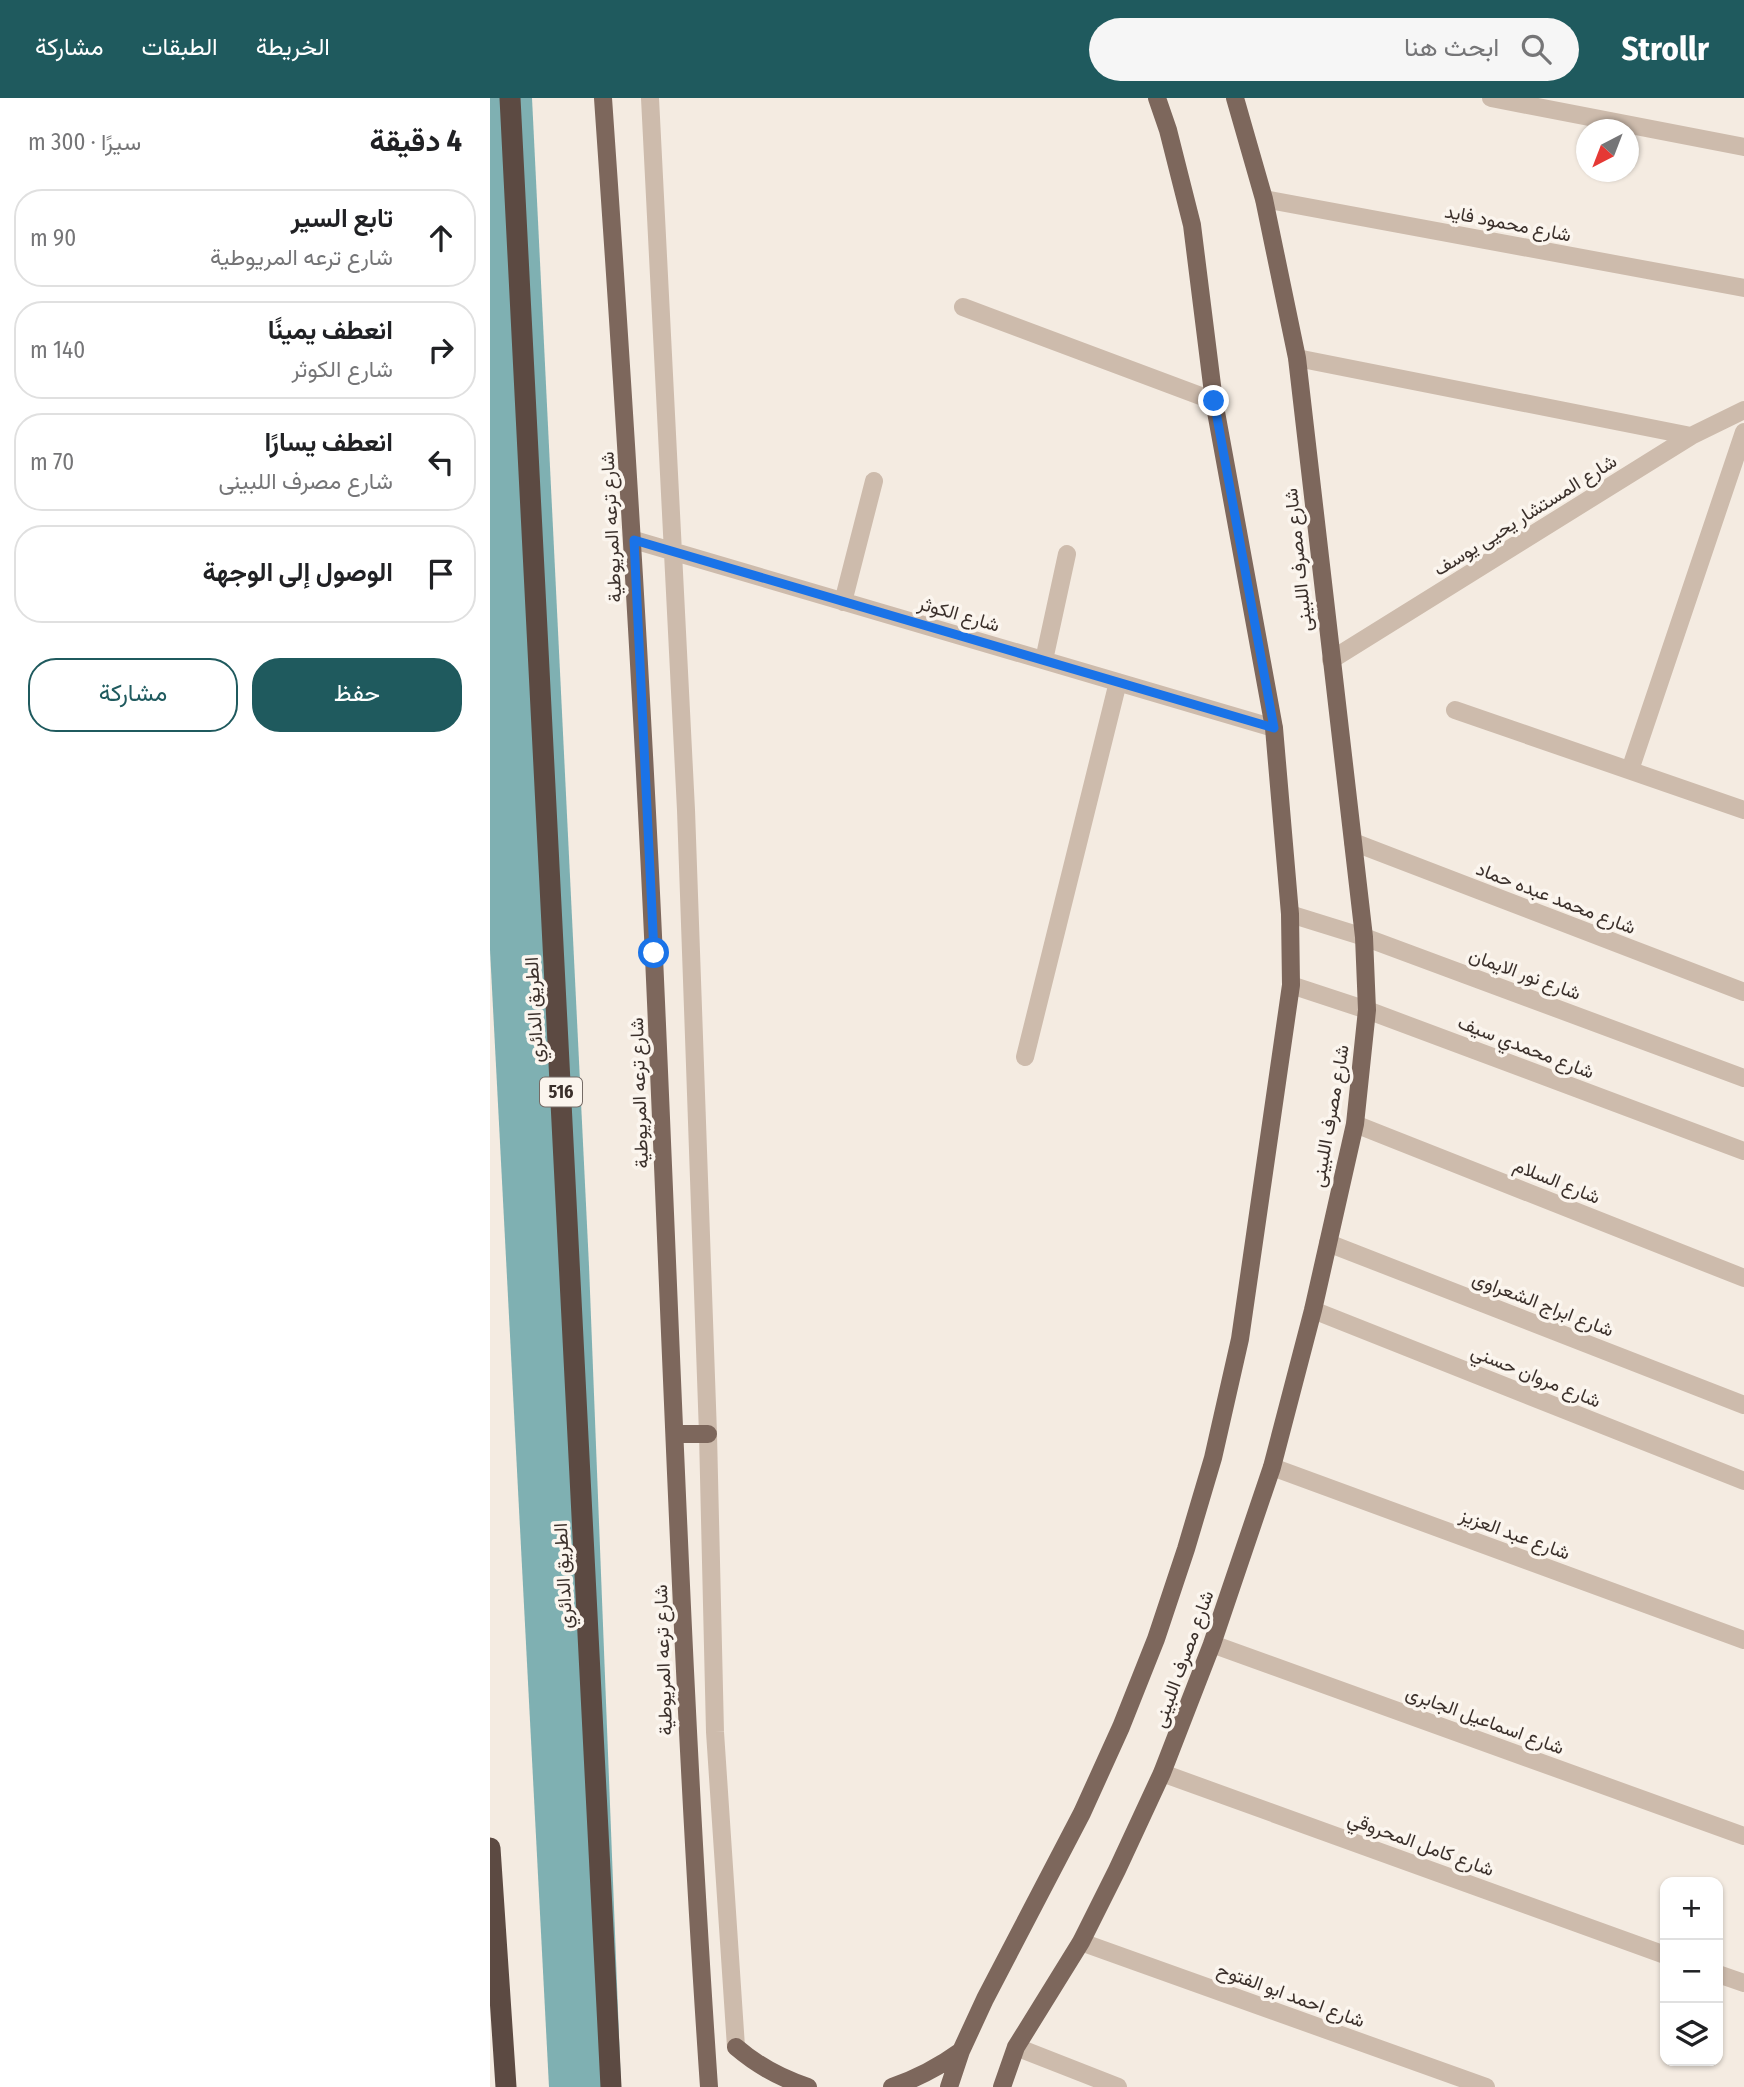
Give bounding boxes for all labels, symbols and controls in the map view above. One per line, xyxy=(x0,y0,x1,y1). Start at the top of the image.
search box xyxy=(1089,18,1579,81)
text: Strollr xyxy=(1621,29,1709,69)
icon: search xyxy=(1517,30,1555,68)
text: ابحث هنا xyxy=(1404,32,1499,63)
text: مشاركة xyxy=(35,33,103,61)
text: الطبقات xyxy=(141,33,218,61)
text: الخريطة xyxy=(256,33,330,61)
north arrow xyxy=(1576,119,1639,182)
text: 4 دقيقة xyxy=(370,123,462,159)
text: سيرًا · 300 m xyxy=(28,128,141,156)
street label: شارع محمود فايد xyxy=(1443,199,1573,248)
text: تابع السير xyxy=(291,203,393,234)
icon: ahead xyxy=(422,219,460,257)
text: 90 m xyxy=(30,224,76,252)
text: شارع ترعه المريوطية xyxy=(210,243,393,271)
text: انعطف يمينًا xyxy=(268,315,393,346)
icon: right xyxy=(422,331,460,369)
text: 140 m xyxy=(30,336,85,364)
text: شارع الكوثر xyxy=(291,355,393,383)
route end xyxy=(1198,385,1229,416)
text: انعطف يسارًا xyxy=(265,427,393,458)
icon: left xyxy=(422,443,460,481)
text: 70 m xyxy=(30,448,74,476)
street label: شارع المستشار يحيى يوسف xyxy=(1429,449,1621,582)
street label: شارع ترعه المريوطية xyxy=(596,451,627,603)
text: شارع مصرف اللبينى xyxy=(218,467,393,495)
street label: شارع مصرف اللبينى xyxy=(1279,487,1318,633)
icon: arrive xyxy=(422,555,460,593)
text: الوصول إلى الوجهة xyxy=(202,557,393,588)
street label: شارع الكوثر xyxy=(914,591,1002,638)
button: مشاركة xyxy=(28,658,238,732)
button: حفظ xyxy=(252,658,462,732)
street label: شارع محمد عبده حماد xyxy=(1473,857,1639,940)
route start xyxy=(638,937,669,968)
street label: شارع نور الايمان xyxy=(1466,943,1584,1006)
street label: الطريق الدائري xyxy=(520,956,552,1064)
street label: شارع محمدي سيف xyxy=(1453,1010,1597,1087)
street label: شارع ترعه المريوطية xyxy=(625,1017,654,1169)
street label: شارع مصرف اللبينى xyxy=(1306,1043,1355,1189)
road number: 516 xyxy=(540,1077,582,1107)
street label: شارع السلام xyxy=(1510,1153,1604,1210)
street label: شارع ابراج الشعراوى xyxy=(1469,1266,1617,1342)
street label: شارع مروان حسني xyxy=(1466,1340,1604,1416)
street label: شارع عبد العزيز xyxy=(1455,1503,1573,1566)
street label: الطريق الدائري xyxy=(549,1522,581,1630)
street label: شارع ترعه المريوطية xyxy=(649,1584,678,1736)
street label: شارع مصرف اللبينى xyxy=(1148,1587,1219,1731)
street label: شارع اسماعيل الجابرى xyxy=(1402,1681,1567,1760)
street label: شارع كامل المحروقي xyxy=(1344,1807,1497,1885)
map controls xyxy=(1660,1877,1723,2066)
button: + xyxy=(1660,1877,1723,1940)
button: − xyxy=(1660,1940,1723,2003)
street label: شارع احمد ابو الفتوح xyxy=(1214,1958,1368,2033)
button: layers xyxy=(1660,2003,1723,2066)

